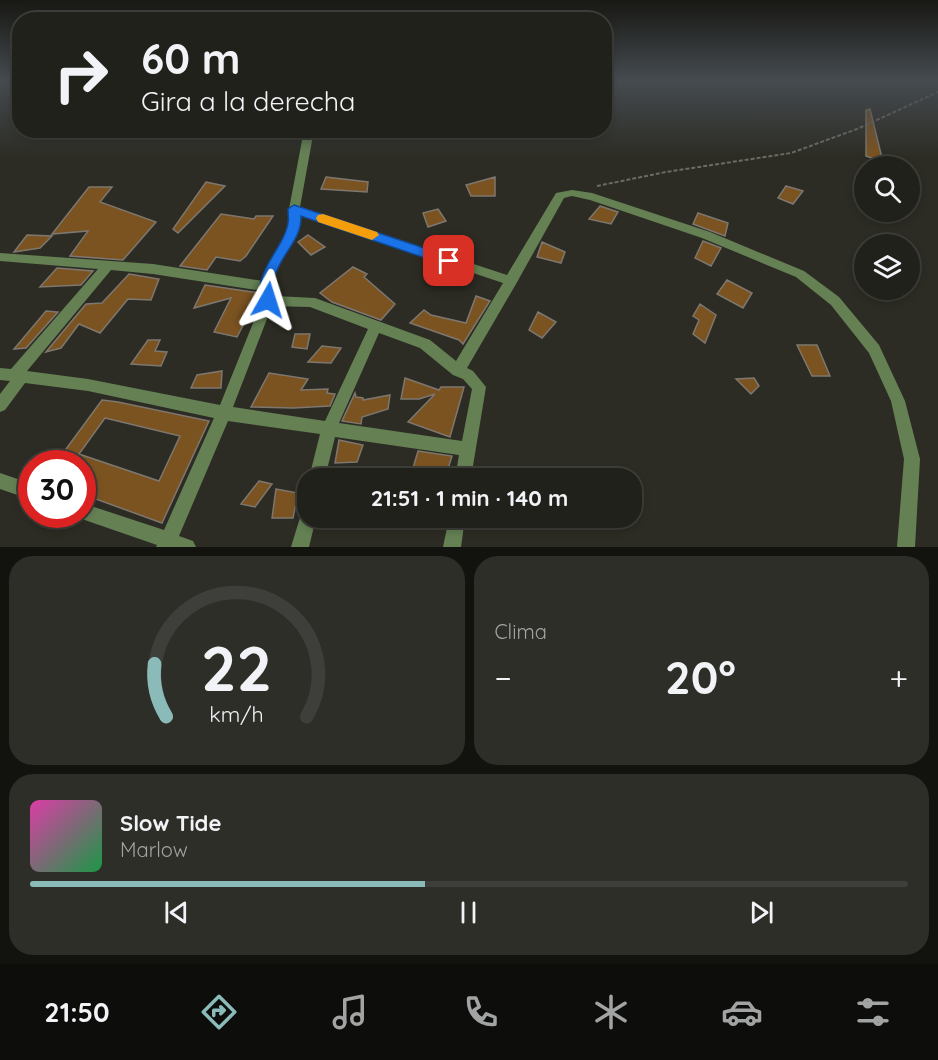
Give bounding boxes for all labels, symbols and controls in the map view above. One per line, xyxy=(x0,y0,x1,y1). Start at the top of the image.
text: 60 m xyxy=(141,32,241,85)
icon: right xyxy=(42,36,120,114)
text: Gira a la derecha xyxy=(141,84,355,118)
map controls xyxy=(854,156,920,300)
button: search xyxy=(854,156,920,222)
button: layers xyxy=(854,234,920,300)
pin xyxy=(423,235,474,286)
icon: arrive xyxy=(432,244,465,277)
position arrow xyxy=(236,268,300,332)
speed limit sign: 30 xyxy=(18,450,96,528)
text: 21:51 · 1 min · 140 m xyxy=(371,484,568,512)
text: Clima xyxy=(495,619,547,644)
text: 22 xyxy=(201,629,272,707)
text: 20° xyxy=(665,649,736,705)
text: − xyxy=(495,657,512,698)
text: + xyxy=(889,657,908,698)
text: km/h xyxy=(210,702,264,728)
text: Slow Tide xyxy=(120,809,221,837)
text: Marlow xyxy=(120,837,188,862)
icon: previous xyxy=(160,896,193,929)
icon: pause xyxy=(452,896,485,929)
icon: next xyxy=(745,896,778,929)
icon: directions xyxy=(198,991,240,1033)
icon: music xyxy=(329,991,371,1033)
icon: phone xyxy=(460,991,502,1033)
icon: climate xyxy=(590,991,632,1033)
icon: car xyxy=(721,991,763,1033)
icon: filters xyxy=(852,991,894,1033)
text: 21:50 xyxy=(44,995,110,1029)

